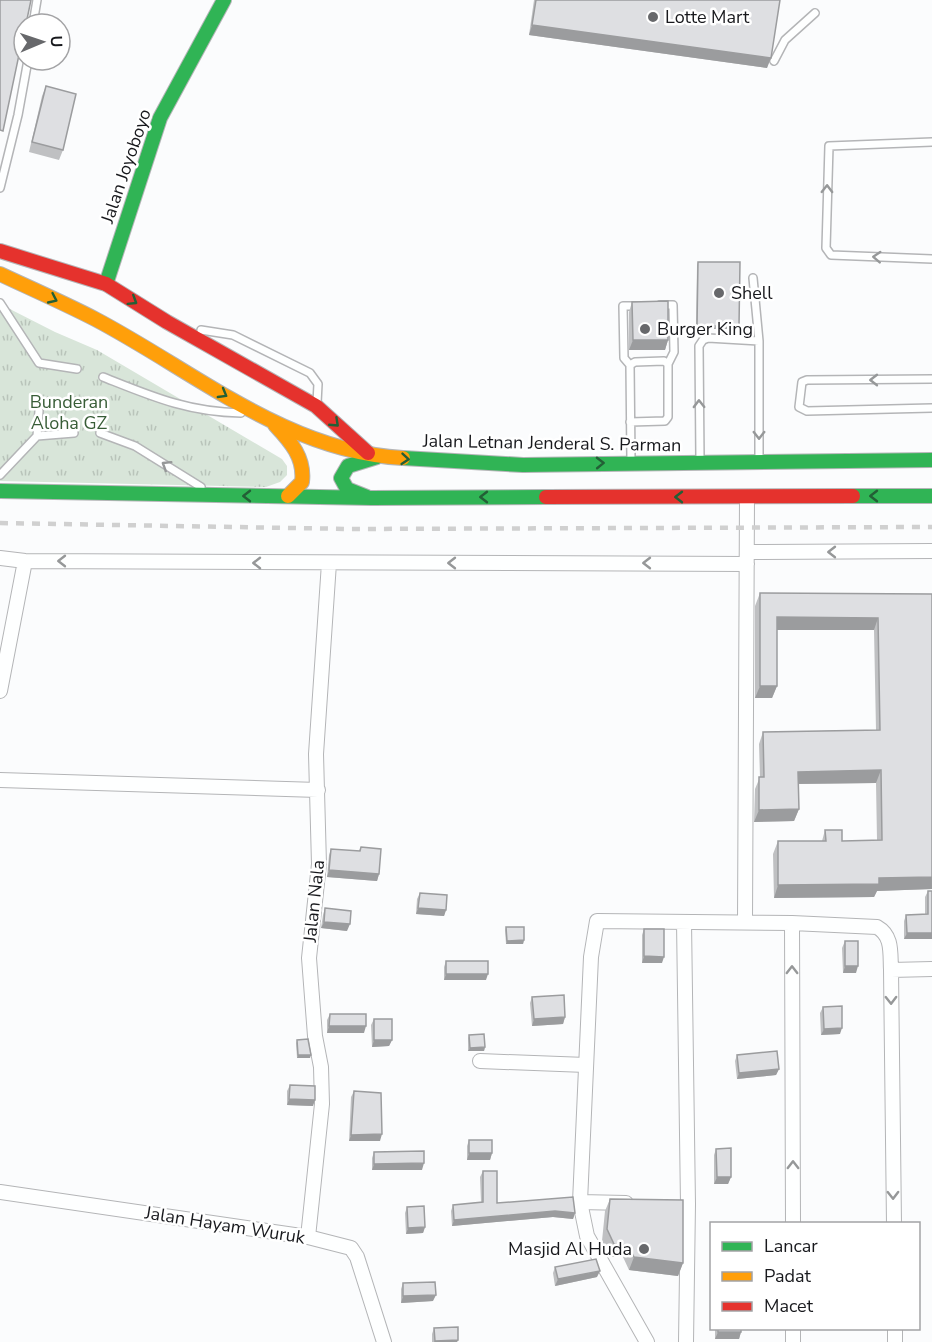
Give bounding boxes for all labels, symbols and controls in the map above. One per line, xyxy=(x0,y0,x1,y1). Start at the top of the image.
place label: Lotte Mart xyxy=(665,5,750,29)
marker: Lotte Mart xyxy=(646,10,660,24)
north arrow xyxy=(12,12,72,72)
text: U xyxy=(45,35,67,48)
street label: Jalan Joyoboyo xyxy=(95,106,157,227)
one-way arrow xyxy=(821,185,834,194)
one-way arrow xyxy=(873,250,882,263)
place label: Shell xyxy=(731,281,773,305)
marker: Shell xyxy=(712,286,726,300)
one-way arrow xyxy=(46,292,57,304)
one-way arrow xyxy=(127,294,137,306)
place label: Burger King xyxy=(657,317,753,341)
marker: Burger King xyxy=(638,322,652,336)
one-way arrow xyxy=(869,374,878,386)
one-way arrow xyxy=(217,386,228,398)
park label: Bunderan Aloha GZ xyxy=(30,390,108,435)
one-way arrow xyxy=(693,399,705,408)
one-way arrow xyxy=(328,416,339,427)
street label: Jalan Letnan Jenderal S. Parman xyxy=(422,429,681,457)
one-way arrow xyxy=(753,430,765,439)
one-way arrow xyxy=(400,452,409,465)
one-way arrow xyxy=(595,457,604,470)
one-way arrow xyxy=(162,461,173,472)
one-way arrow xyxy=(242,490,251,502)
one-way arrow xyxy=(869,490,878,502)
one-way arrow xyxy=(479,491,488,503)
one-way arrow xyxy=(674,491,683,503)
one-way arrow xyxy=(827,546,836,558)
one-way arrow xyxy=(57,555,66,568)
one-way arrow xyxy=(252,557,261,569)
one-way arrow xyxy=(447,557,456,569)
one-way arrow xyxy=(642,557,651,569)
street label: Jalan Nala xyxy=(298,859,330,944)
one-way arrow xyxy=(786,966,798,975)
one-way arrow xyxy=(885,996,897,1005)
one-way arrow xyxy=(787,1161,799,1170)
one-way arrow xyxy=(887,1191,899,1200)
street label: Jalan Hayam Wuruk xyxy=(142,1200,308,1250)
legend xyxy=(710,1222,920,1330)
text: Lancar xyxy=(764,1234,818,1258)
place label: Masjid Al Huda xyxy=(508,1237,632,1261)
marker: Masjid Al Huda xyxy=(637,1242,651,1256)
text: Padat xyxy=(764,1264,812,1288)
text: Macet xyxy=(764,1294,814,1318)

